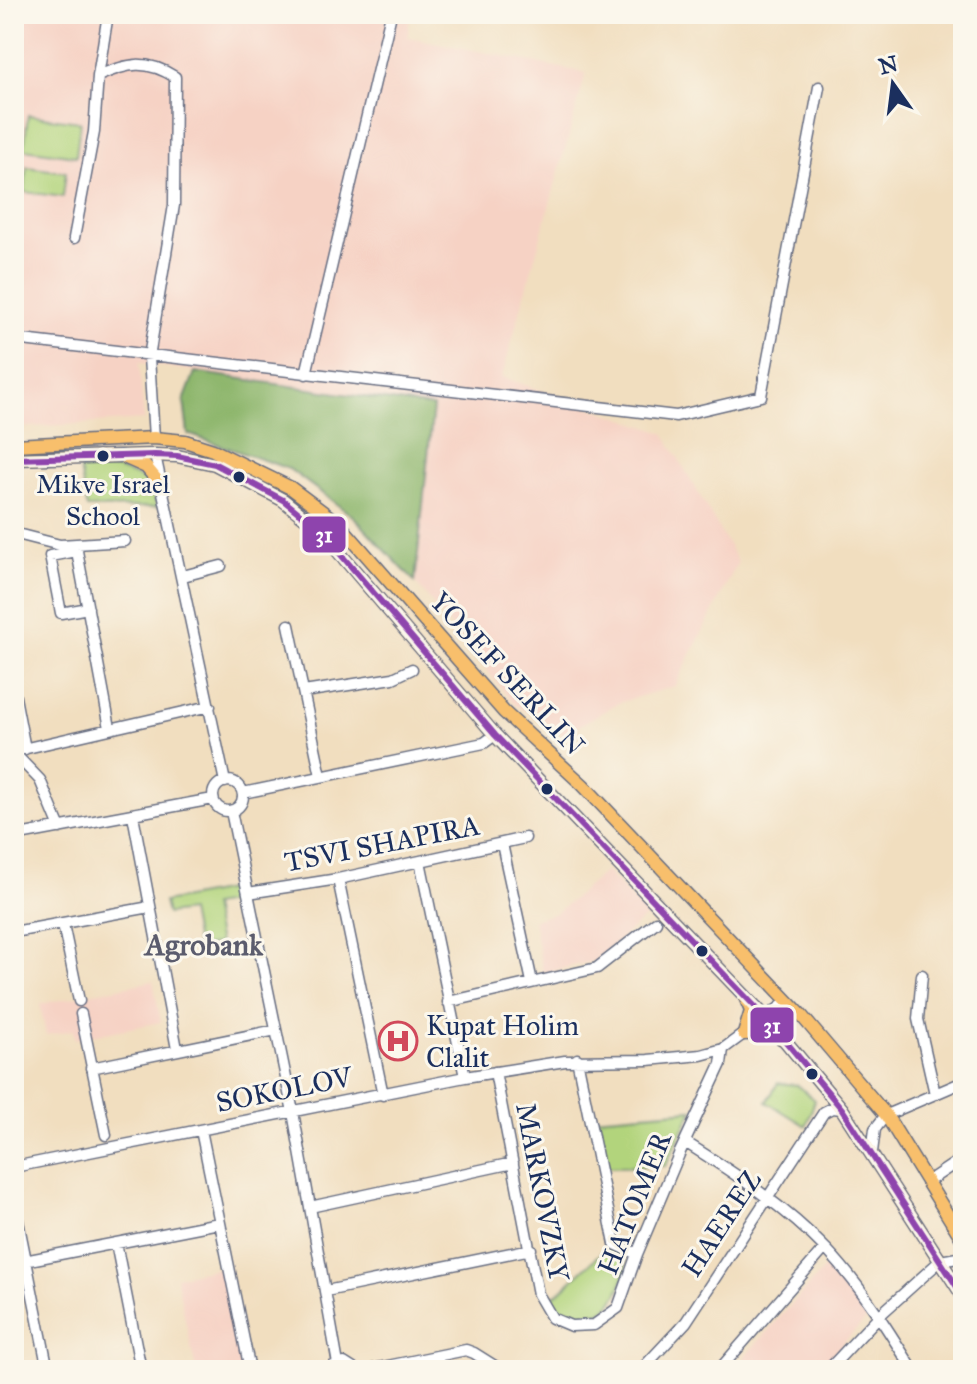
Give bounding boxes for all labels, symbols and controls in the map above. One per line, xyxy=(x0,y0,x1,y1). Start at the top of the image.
north arrow xyxy=(853,44,933,124)
text: N xyxy=(876,50,901,80)
marker: Mikve Israel School xyxy=(95,448,111,464)
place label: Mikve Israel School xyxy=(36,468,170,532)
unlabelled marker xyxy=(231,469,247,485)
line badge: 31 xyxy=(301,515,347,554)
text: 31 xyxy=(315,521,333,548)
street label: YOSEF SERLIN xyxy=(423,584,592,763)
unlabelled marker xyxy=(539,781,555,797)
street label: TSVI SHAPIRA xyxy=(281,807,483,880)
district label: Agrobank xyxy=(143,927,264,963)
unlabelled marker xyxy=(694,943,710,959)
line badge: 31 xyxy=(749,1006,795,1044)
place label: Kupat Holim Clalit xyxy=(426,1008,579,1075)
text: 31 xyxy=(763,1012,781,1039)
hospital icon: Kupat Holim Clalit xyxy=(377,1020,419,1062)
street label: SOKOLOV xyxy=(213,1059,357,1120)
unlabelled marker xyxy=(804,1066,820,1082)
street label: MARKOVZKY xyxy=(508,1100,577,1286)
street label: HATOMER xyxy=(590,1125,679,1280)
street label: HAEREZ xyxy=(674,1163,769,1283)

